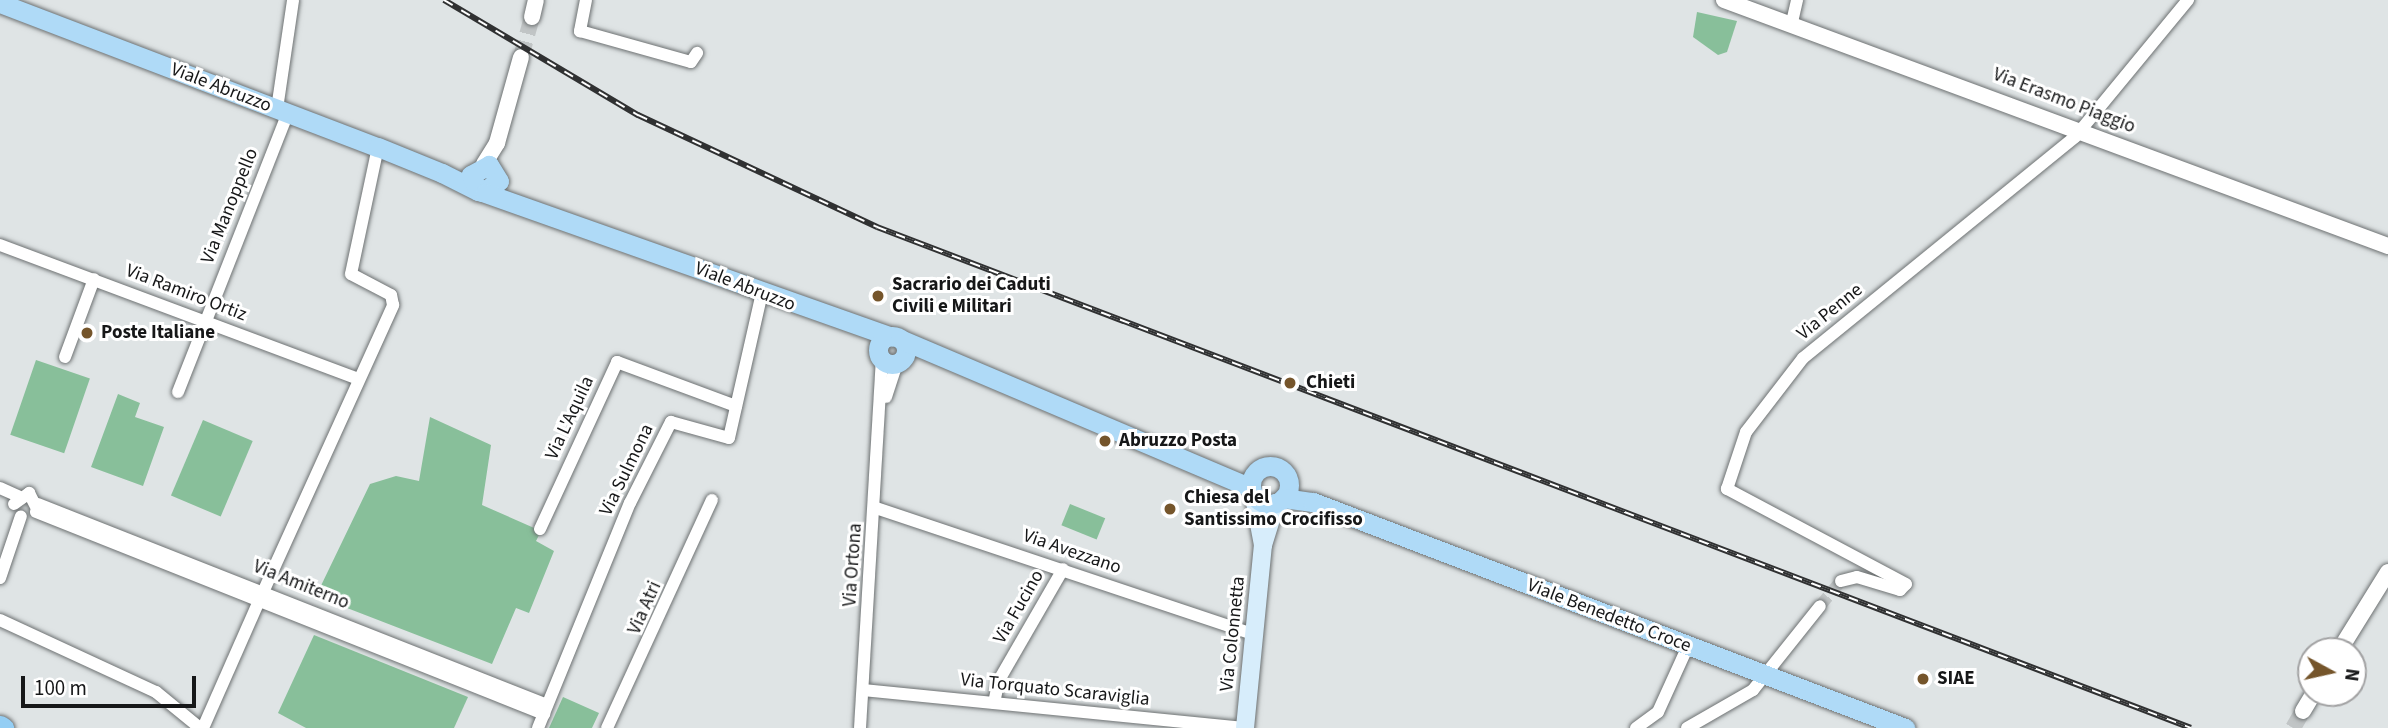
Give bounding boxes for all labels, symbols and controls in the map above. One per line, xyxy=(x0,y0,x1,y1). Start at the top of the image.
street label: Viale Abruzzo xyxy=(167,58,275,118)
street label: Via Erasmo Piaggio xyxy=(1990,63,2138,139)
street label: Via Manoppello xyxy=(197,145,263,267)
street label: Viale Abruzzo xyxy=(691,257,799,317)
street label: Via Ramiro Ortiz xyxy=(122,260,250,326)
place label: Sacrario dei Caduti Civili e Militari xyxy=(892,274,1051,318)
street label: Via Penne xyxy=(1793,279,1867,345)
marker: Sacrario dei Caduti Civili e Militari xyxy=(870,288,886,304)
place label: Poste Italiane xyxy=(101,322,215,344)
marker: Poste Italiane xyxy=(79,325,95,341)
place label: Chieti xyxy=(1306,372,1355,394)
street label: Via L'Aquila xyxy=(541,373,599,463)
marker: Chieti xyxy=(1280,373,1300,393)
street label: Via Sulmona xyxy=(595,420,659,520)
place label: Abruzzo Posta xyxy=(1119,430,1237,452)
marker: Abruzzo Posta xyxy=(1097,433,1113,449)
place label: Chiesa del Santissimo Crocifisso xyxy=(1184,487,1363,531)
marker: Chiesa del Santissimo Crocifisso xyxy=(1162,501,1178,517)
street label: Via Ortona xyxy=(839,523,867,607)
street label: Via Avezzano xyxy=(1020,525,1124,579)
street label: Via Amiterno xyxy=(250,555,352,615)
street label: Via Fucino xyxy=(989,566,1049,648)
street label: Viale Benedetto Croce xyxy=(1524,574,1694,658)
street label: Via Colonnetta xyxy=(1216,575,1250,693)
street label: Via Atri xyxy=(623,578,667,638)
north arrow xyxy=(2297,637,2367,707)
scale bar xyxy=(24,662,200,706)
text: N xyxy=(2337,667,2366,683)
place label: SIAE xyxy=(1937,668,1975,690)
street label: Via Torquato Scaraviglia xyxy=(959,669,1151,711)
marker: SIAE xyxy=(1915,671,1931,687)
text: 100 m xyxy=(34,673,87,703)

